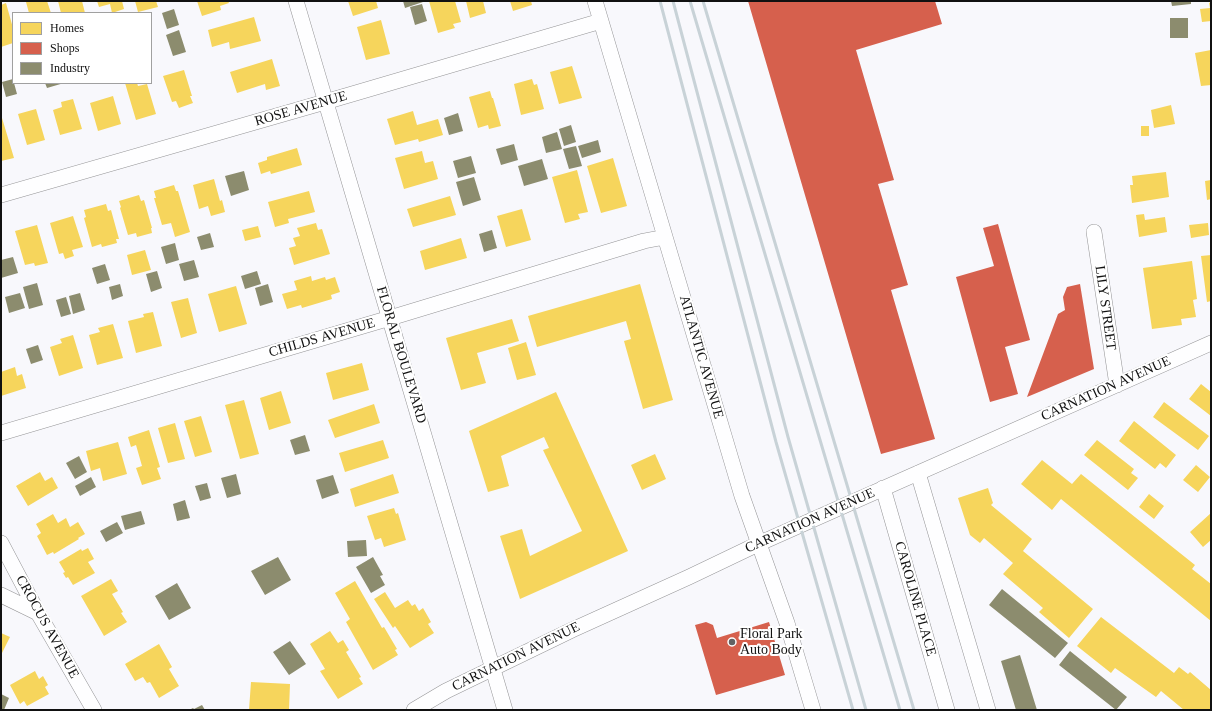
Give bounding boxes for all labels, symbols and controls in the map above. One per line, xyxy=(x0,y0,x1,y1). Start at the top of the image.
legend xyxy=(12,12,152,84)
text: Homes xyxy=(50,21,84,35)
text: Shops xyxy=(50,41,79,55)
text: Industry xyxy=(50,61,90,75)
street label: ROSE AVENUE xyxy=(253,88,349,130)
street label: LILY STREET xyxy=(1091,265,1119,351)
street label: FLORAL BOULEVARD xyxy=(372,284,430,426)
street label: ATLANTIC AVENUE xyxy=(675,293,727,421)
street label: CHILDS AVENUE xyxy=(267,315,377,361)
street label: CARNATION AVENUE xyxy=(1039,353,1173,425)
street label: CARNATION AVENUE xyxy=(743,485,877,557)
street label: CAROLINE PLACE xyxy=(891,540,939,658)
street label: CROCUS AVENUE xyxy=(12,573,82,681)
street label: CARNATION AVENUE xyxy=(449,619,583,695)
place label: Floral Park Auto Body xyxy=(740,626,803,658)
marker: Floral Park Auto Body xyxy=(727,637,737,647)

